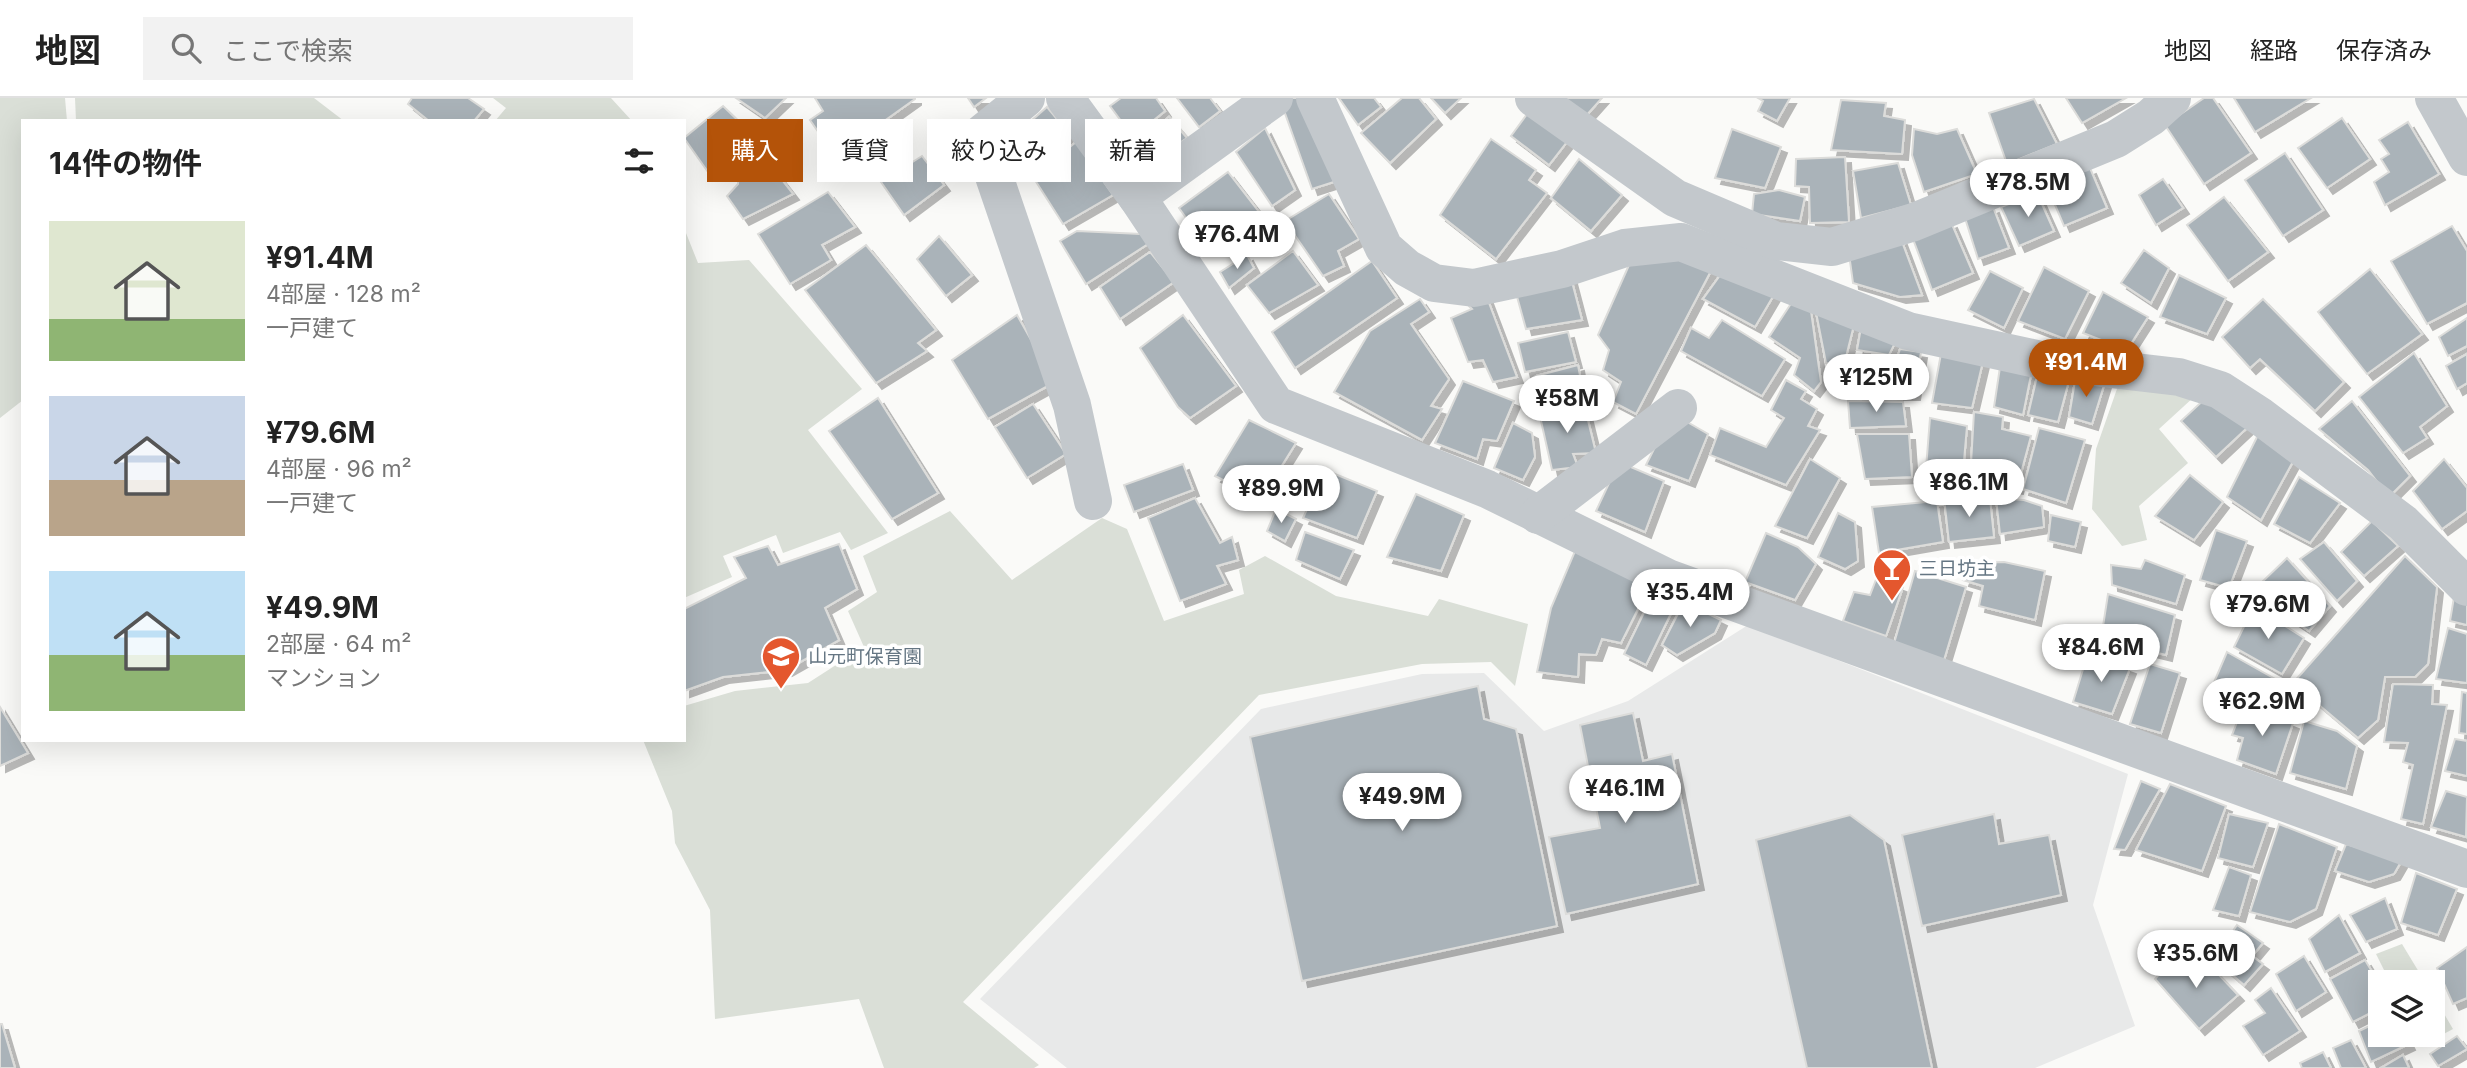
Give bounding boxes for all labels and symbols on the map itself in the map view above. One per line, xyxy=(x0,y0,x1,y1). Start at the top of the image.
pin: ¥78.5M xyxy=(1971,159,2085,219)
pin: ¥76.4M xyxy=(1180,212,1294,271)
pin: ¥91.4M xyxy=(2029,340,2143,399)
pin: ¥125M xyxy=(1827,354,1925,414)
pin: ¥58M xyxy=(1526,376,1608,435)
pin: ¥86.1M xyxy=(1912,460,2026,519)
pin: ¥89.9M xyxy=(1224,466,1338,525)
bar icon: 三日坊主 xyxy=(1871,547,1913,602)
place label: 三日坊主 xyxy=(1919,557,1995,580)
pin: ¥35.4M xyxy=(1633,570,1747,629)
pin: ¥79.6M xyxy=(2211,582,2325,641)
pin: ¥84.6M xyxy=(2044,624,2158,684)
school or university icon: 山元町保育園 xyxy=(760,635,802,690)
place label: 山元町保育園 xyxy=(808,645,922,668)
pin: ¥62.9M xyxy=(2205,678,2319,738)
pin: ¥46.1M xyxy=(1568,766,1682,825)
pin: ¥49.9M xyxy=(1345,774,1459,833)
pin: ¥35.6M xyxy=(2139,930,2253,990)

